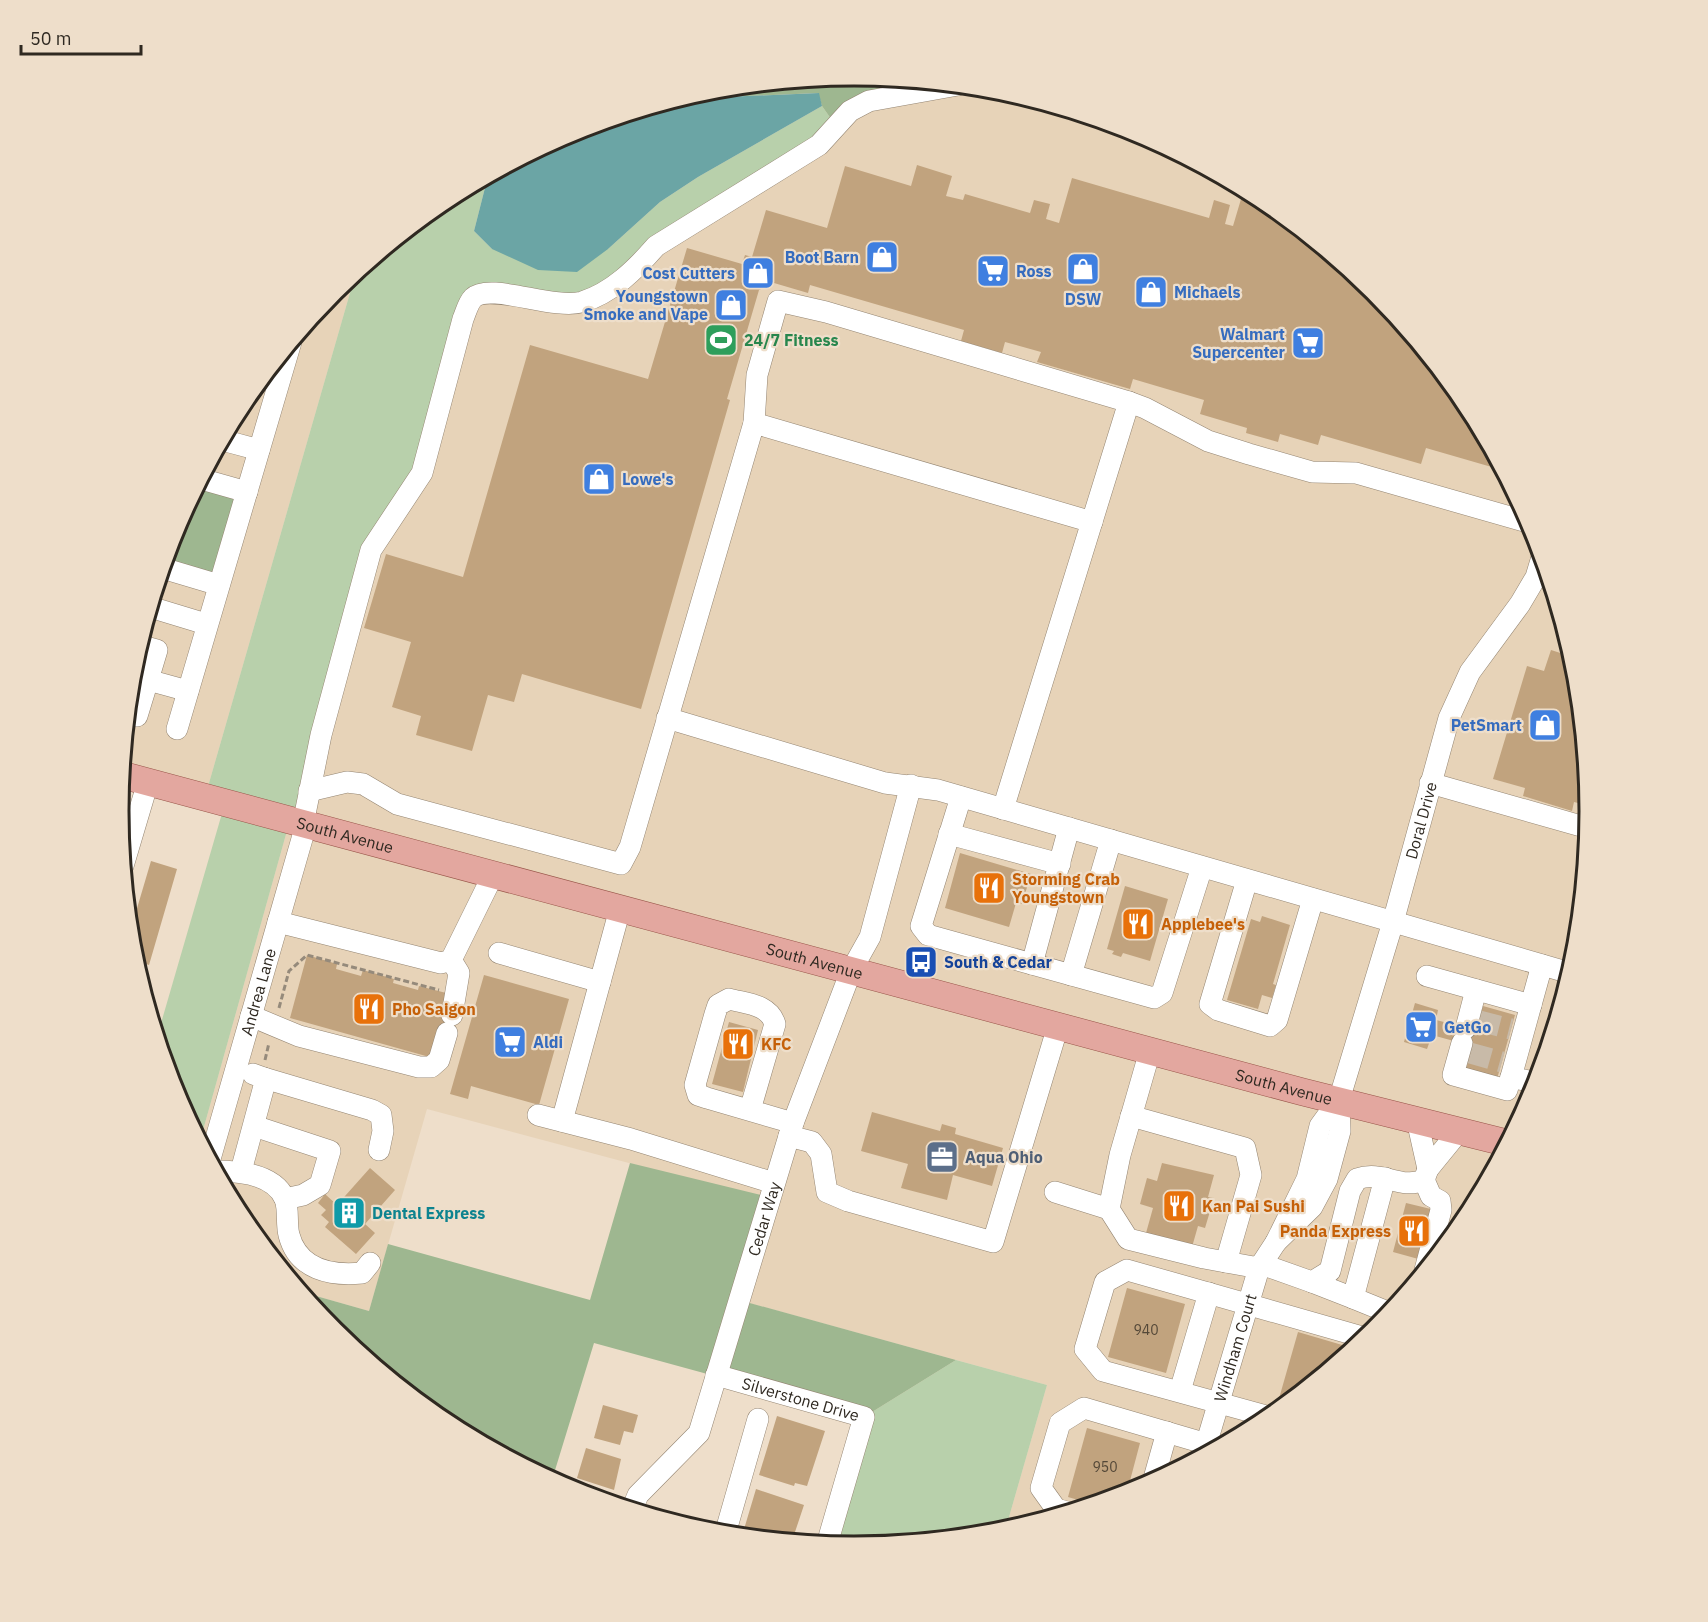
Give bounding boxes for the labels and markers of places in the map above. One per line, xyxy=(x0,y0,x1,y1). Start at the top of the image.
shop icon: Boot Barn xyxy=(864,239,900,275)
place label: Boot Barn xyxy=(785,247,859,267)
shop icon: DSW xyxy=(1065,251,1101,287)
supermarket icon: Ross xyxy=(975,253,1011,289)
shop icon: Cost Cutters xyxy=(740,255,776,291)
place label: Ross xyxy=(1016,261,1052,281)
place label: Cost Cutters xyxy=(642,263,735,283)
shop icon: Michaels xyxy=(1133,274,1169,310)
place label: Michaels xyxy=(1174,282,1241,302)
place label: Youngstown Smoke and Vape xyxy=(583,286,708,324)
shop icon: Youngstown Smoke and Vape xyxy=(713,287,749,323)
place label: DSW xyxy=(1065,289,1102,309)
sports icon: 24/7 Fitness xyxy=(703,322,739,358)
place label: Walmart Supercenter xyxy=(1192,324,1286,362)
supermarket icon: Walmart Supercenter xyxy=(1290,325,1326,361)
place label: 24/7 Fitness xyxy=(744,330,839,350)
shop icon: Lowe's xyxy=(581,461,617,497)
place label: Lowe's xyxy=(622,469,674,489)
shop icon: PetSmart xyxy=(1527,707,1563,743)
place label: PetSmart xyxy=(1451,715,1522,735)
place label: Storming Crab Youngstown xyxy=(1012,869,1120,907)
restaurant icon: Storming Crab Youngstown xyxy=(971,870,1007,906)
restaurant icon: Applebee's xyxy=(1120,906,1156,942)
place label: Applebee's xyxy=(1161,914,1245,934)
bus stop icon: South & Cedar xyxy=(903,944,939,980)
place label: South & Cedar xyxy=(944,952,1053,972)
restaurant icon: Pho Saigon xyxy=(351,991,387,1027)
place label: Pho Saigon xyxy=(392,999,476,1019)
supermarket icon: GetGo xyxy=(1403,1009,1439,1045)
place label: GetGo xyxy=(1444,1017,1491,1037)
supermarket icon: Aldi xyxy=(492,1024,528,1060)
restaurant icon: KFC xyxy=(720,1026,756,1062)
place label: Aldi xyxy=(533,1032,563,1052)
place label: KFC xyxy=(761,1034,791,1054)
office icon: Aqua Ohio xyxy=(924,1139,960,1175)
place label: Aqua Ohio xyxy=(965,1147,1043,1167)
restaurant icon: Kan Pai Sushi xyxy=(1161,1188,1197,1224)
building icon: Dental Express xyxy=(331,1195,367,1231)
place label: Kan Pai Sushi xyxy=(1202,1196,1305,1216)
place label: Dental Express xyxy=(372,1203,485,1223)
restaurant icon: Panda Express xyxy=(1396,1213,1432,1249)
place label: Panda Express xyxy=(1280,1221,1391,1241)

